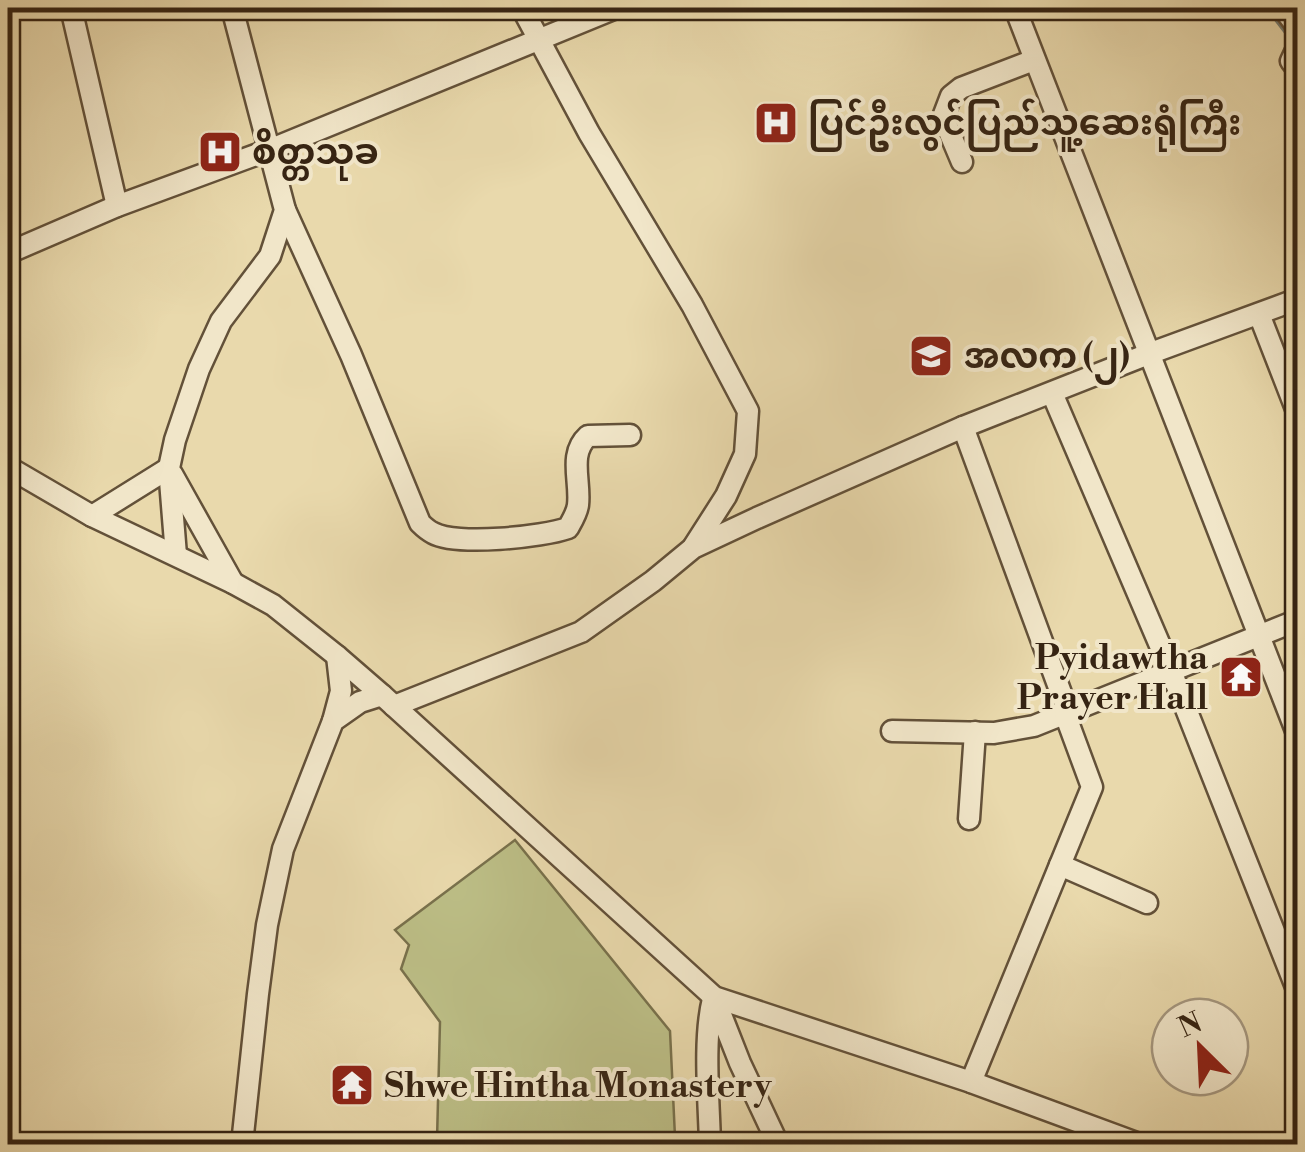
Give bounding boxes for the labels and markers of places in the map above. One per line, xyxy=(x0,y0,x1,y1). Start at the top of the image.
place label: ပြင်ဦးလွင်ပြည်သူ့ဆေးရုံကြီး xyxy=(808,98,1242,152)
hospital icon: ပြင်ဦးလွင်ပြည်သူ့ဆေးရုံကြီး xyxy=(753,100,799,146)
place label: စိတ္တသုခ xyxy=(252,128,379,181)
hospital icon: စိတ္တသုခ xyxy=(197,129,243,175)
school or university icon: အလက (၂) xyxy=(908,333,954,379)
place label: အလက (၂) xyxy=(964,336,1130,385)
place label: Pyidawtha Prayer Hall xyxy=(1017,637,1209,720)
temple icon: Pyidawtha Prayer Hall xyxy=(1218,654,1264,700)
temple icon: Shwe Hintha Monastery xyxy=(329,1062,375,1108)
place label: Shwe Hintha Monastery xyxy=(384,1065,772,1108)

